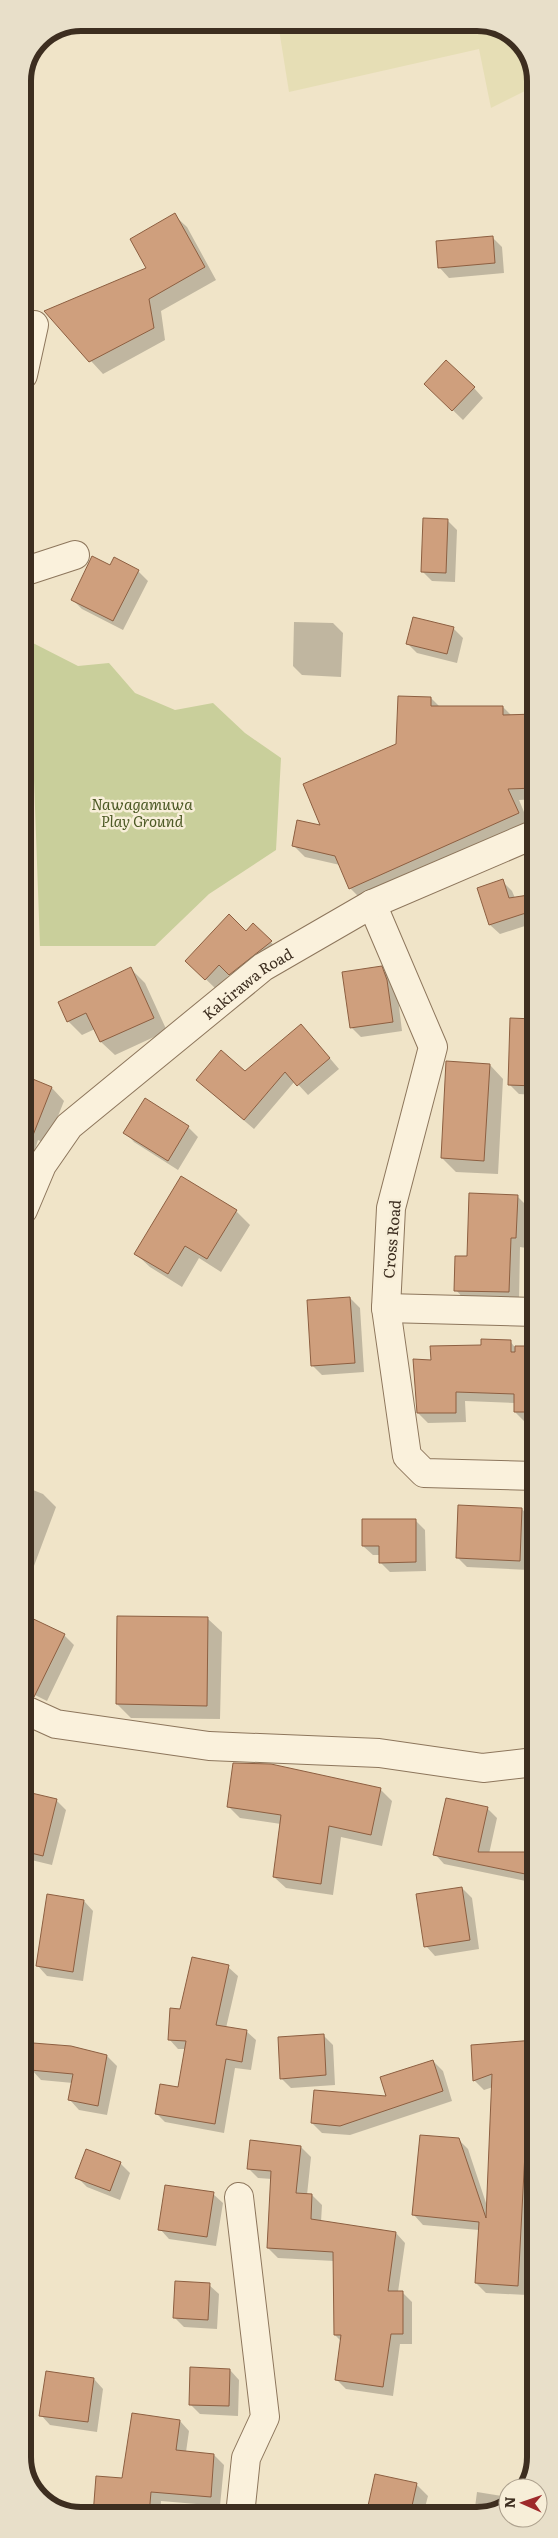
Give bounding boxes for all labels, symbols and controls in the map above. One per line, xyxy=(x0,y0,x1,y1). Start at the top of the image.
park label: Nawagamuwa Play Ground xyxy=(91,792,193,832)
street label: Kakirawa Road xyxy=(197,941,296,1024)
street label: Cross Road xyxy=(376,1199,406,1279)
north arrow xyxy=(498,2478,548,2528)
text: N xyxy=(499,2496,519,2509)

